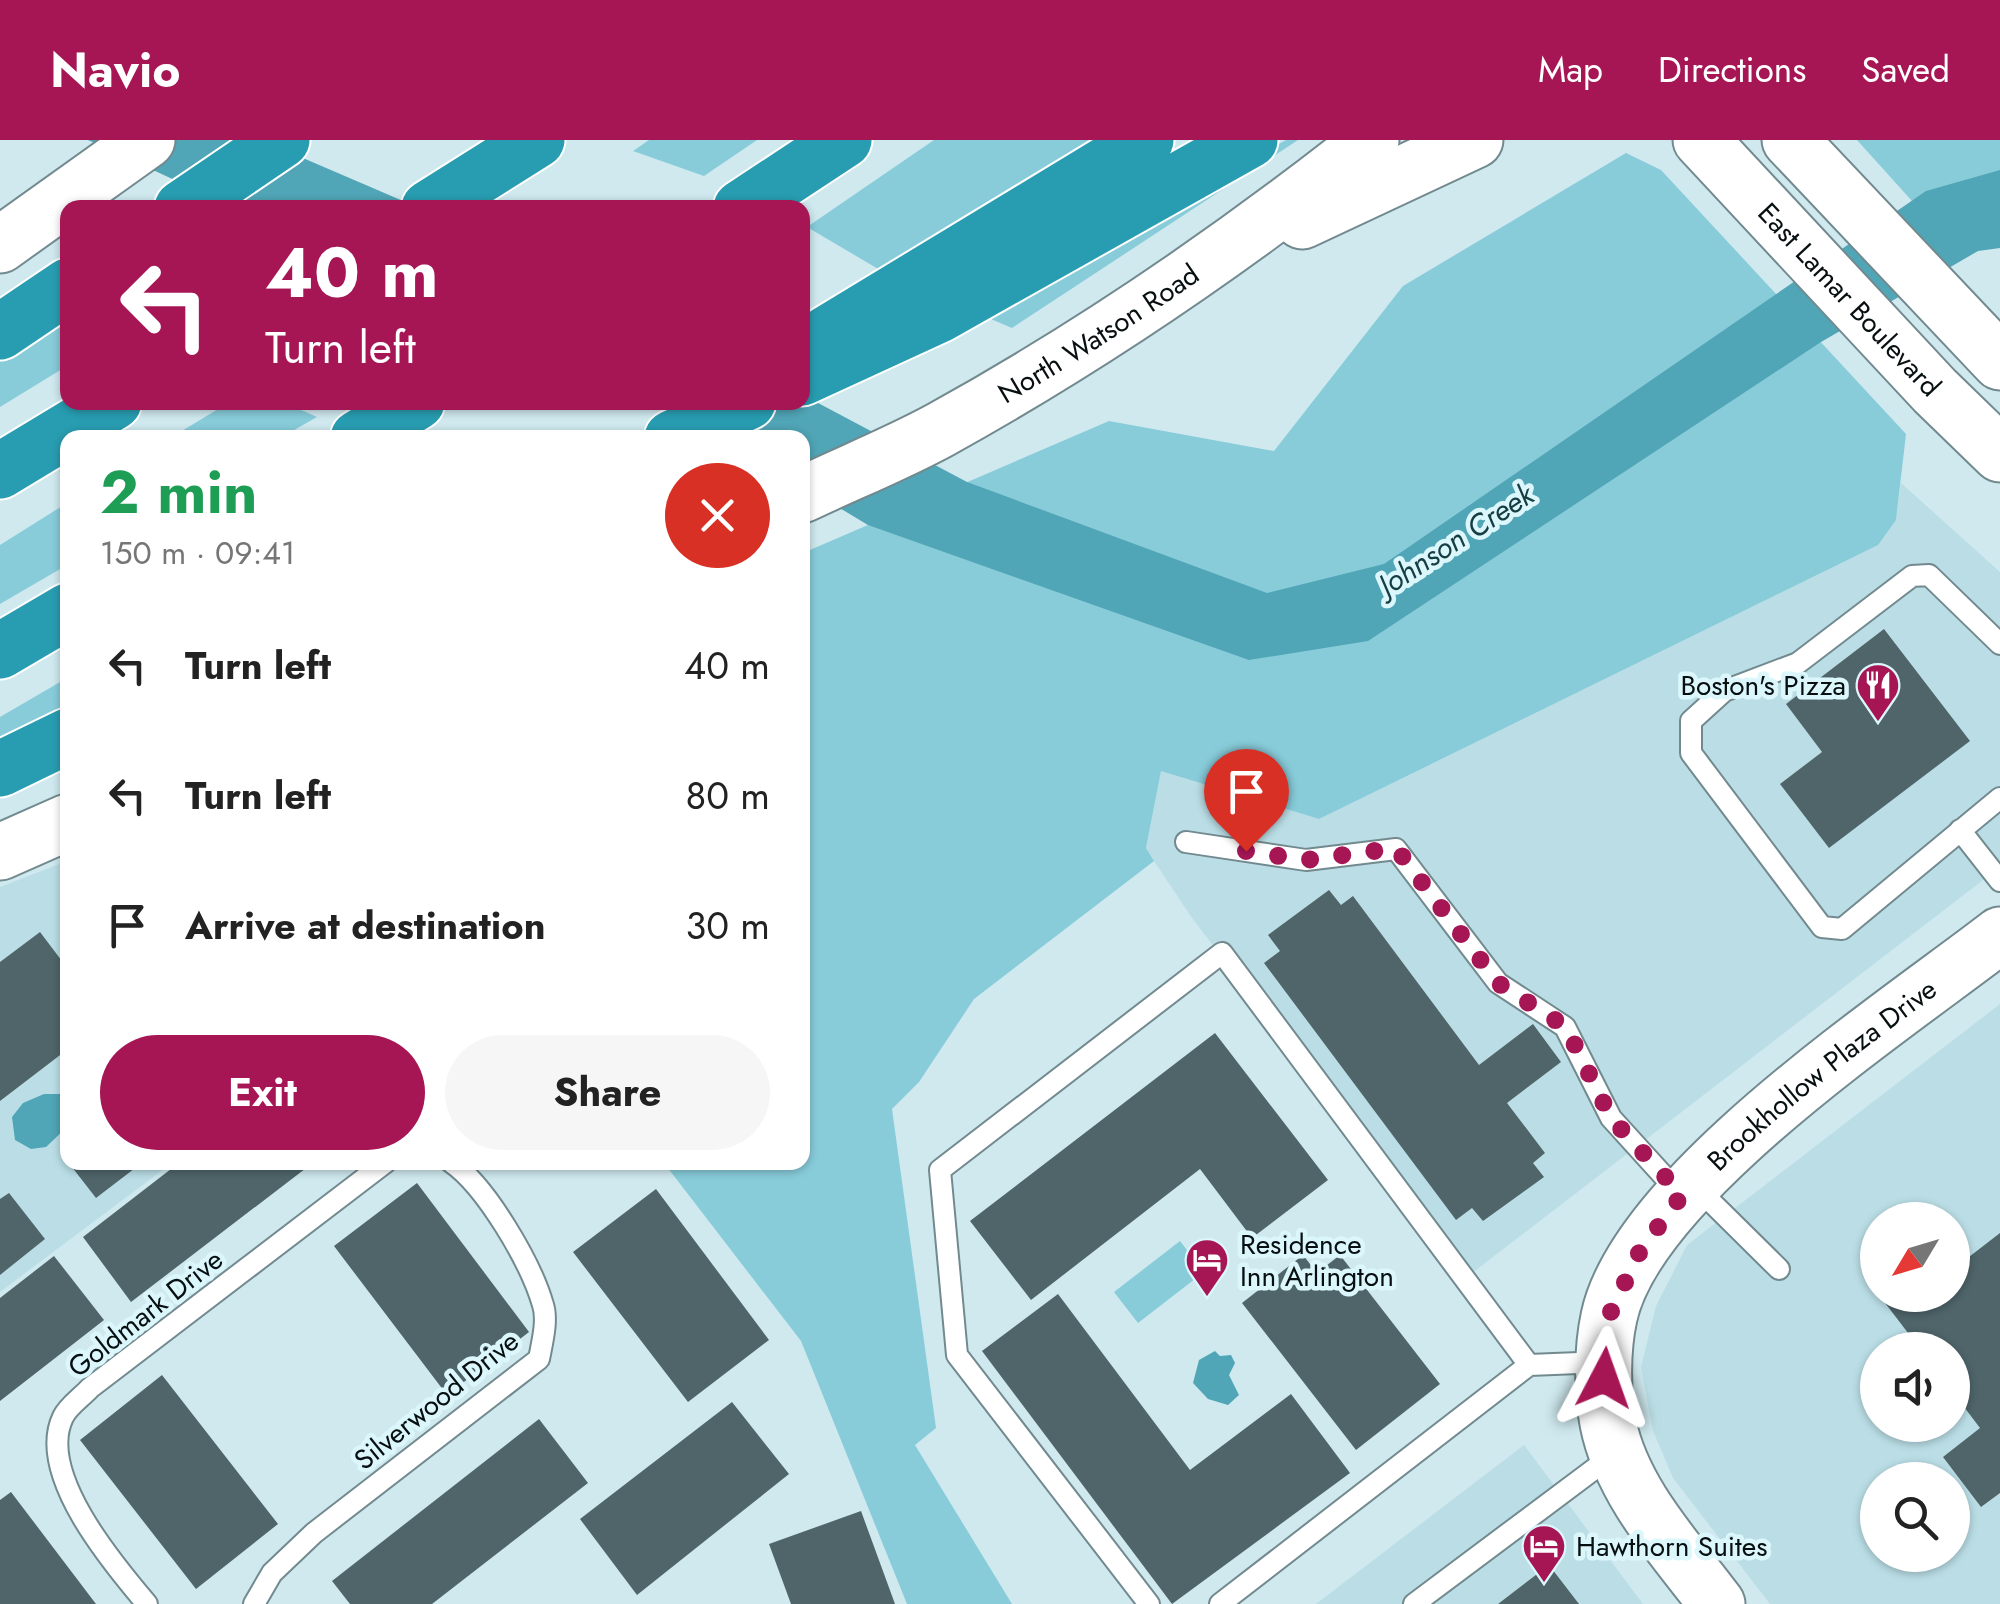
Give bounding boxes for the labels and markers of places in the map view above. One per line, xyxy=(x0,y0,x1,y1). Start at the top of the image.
restaurant icon: Boston's Pizza xyxy=(1855,662,1901,723)
place label: Boston's Pizza xyxy=(1680,665,1846,706)
pin xyxy=(1204,749,1289,852)
place label: Residence Inn Arlington xyxy=(1240,1224,1394,1297)
hotel icon: Residence Inn Arlington xyxy=(1184,1237,1230,1298)
hotel icon: Hawthorn Suites xyxy=(1521,1523,1567,1584)
place label: Hawthorn Suites xyxy=(1576,1526,1768,1567)

